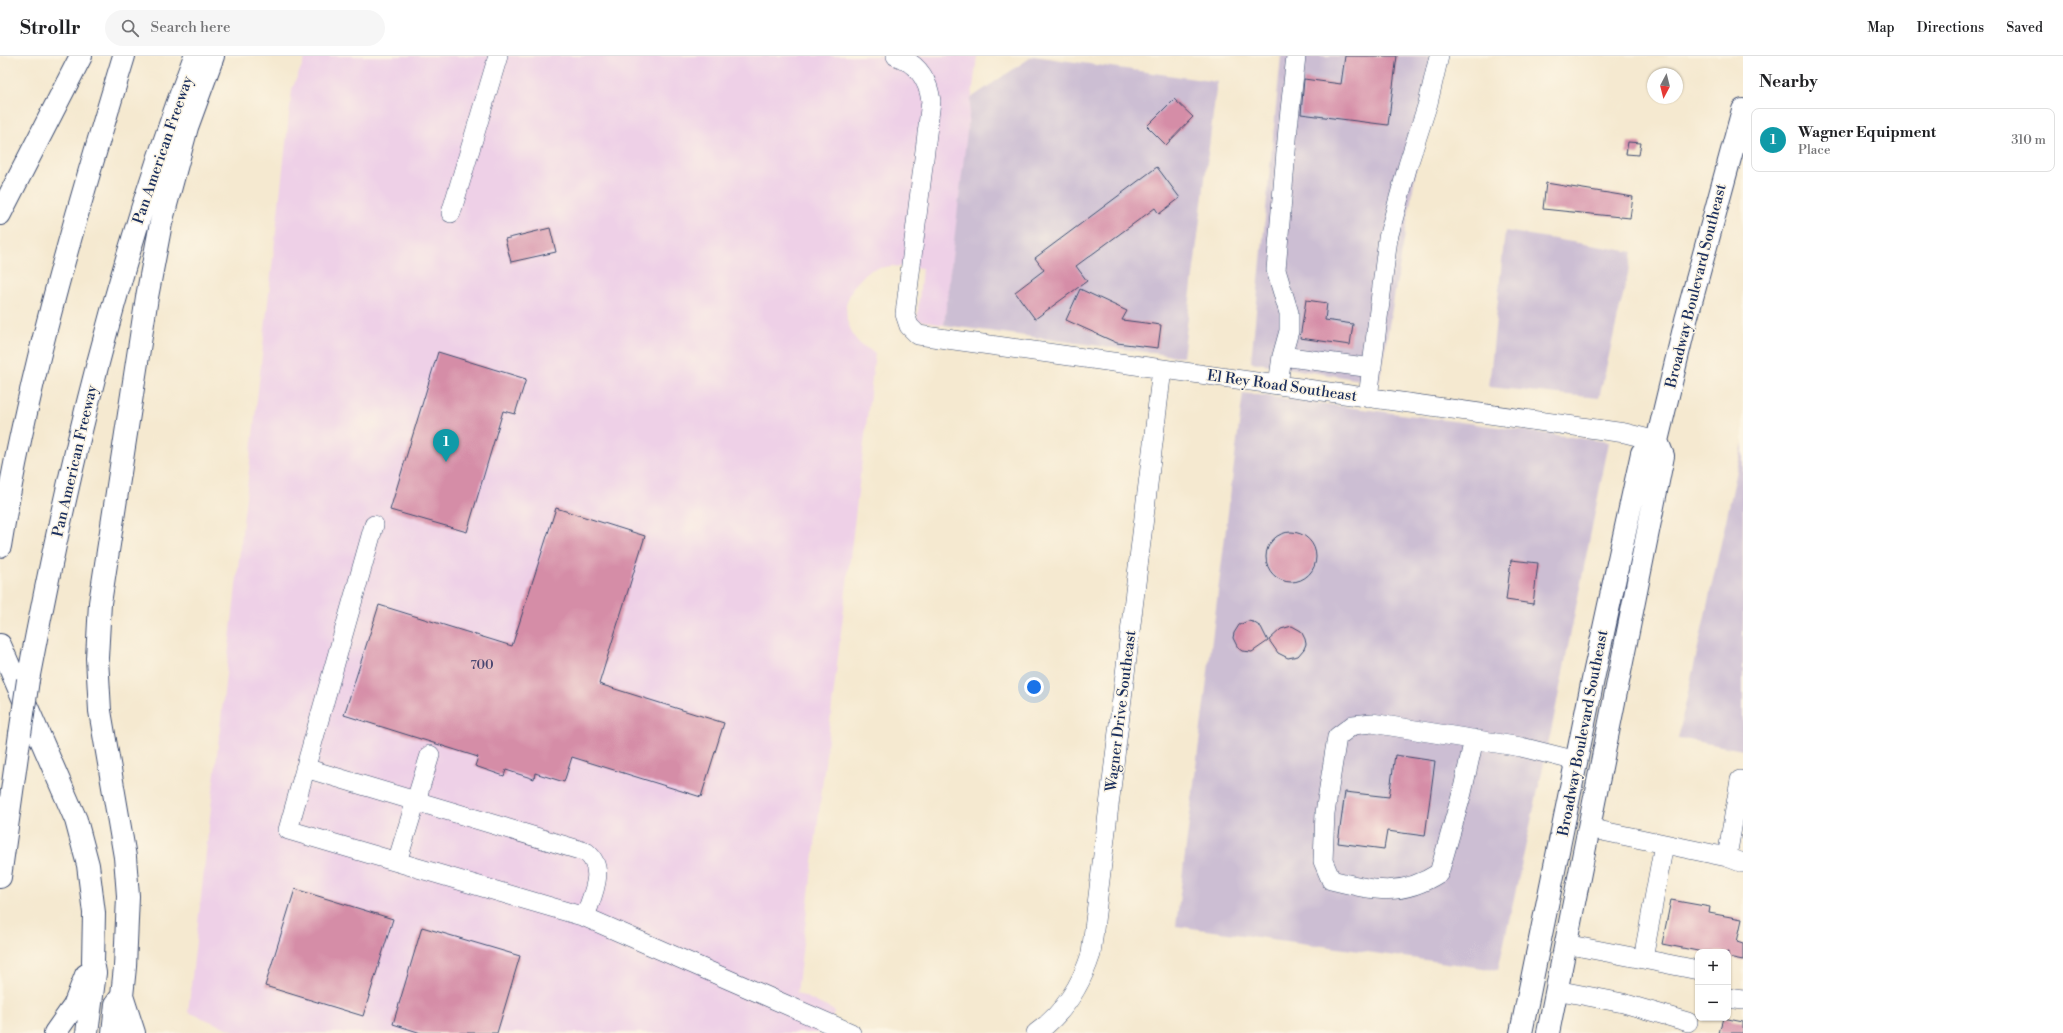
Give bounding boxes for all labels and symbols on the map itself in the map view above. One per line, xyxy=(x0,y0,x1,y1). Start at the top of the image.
north arrow xyxy=(1647,68,1683,104)
street label: Pan American Freeway xyxy=(129,73,198,227)
street label: Broadway Boulevard Southeast xyxy=(1661,181,1731,391)
street label: El Rey Road Southeast xyxy=(1206,366,1359,406)
street label: Pan American Freeway xyxy=(48,382,102,539)
pin: 1 xyxy=(433,429,459,462)
street label: Wagner Drive Southeast xyxy=(1102,628,1140,794)
street label: Broadway Boulevard Southeast xyxy=(1553,628,1612,839)
house number: 700 xyxy=(470,657,494,673)
your location xyxy=(1024,677,1044,697)

